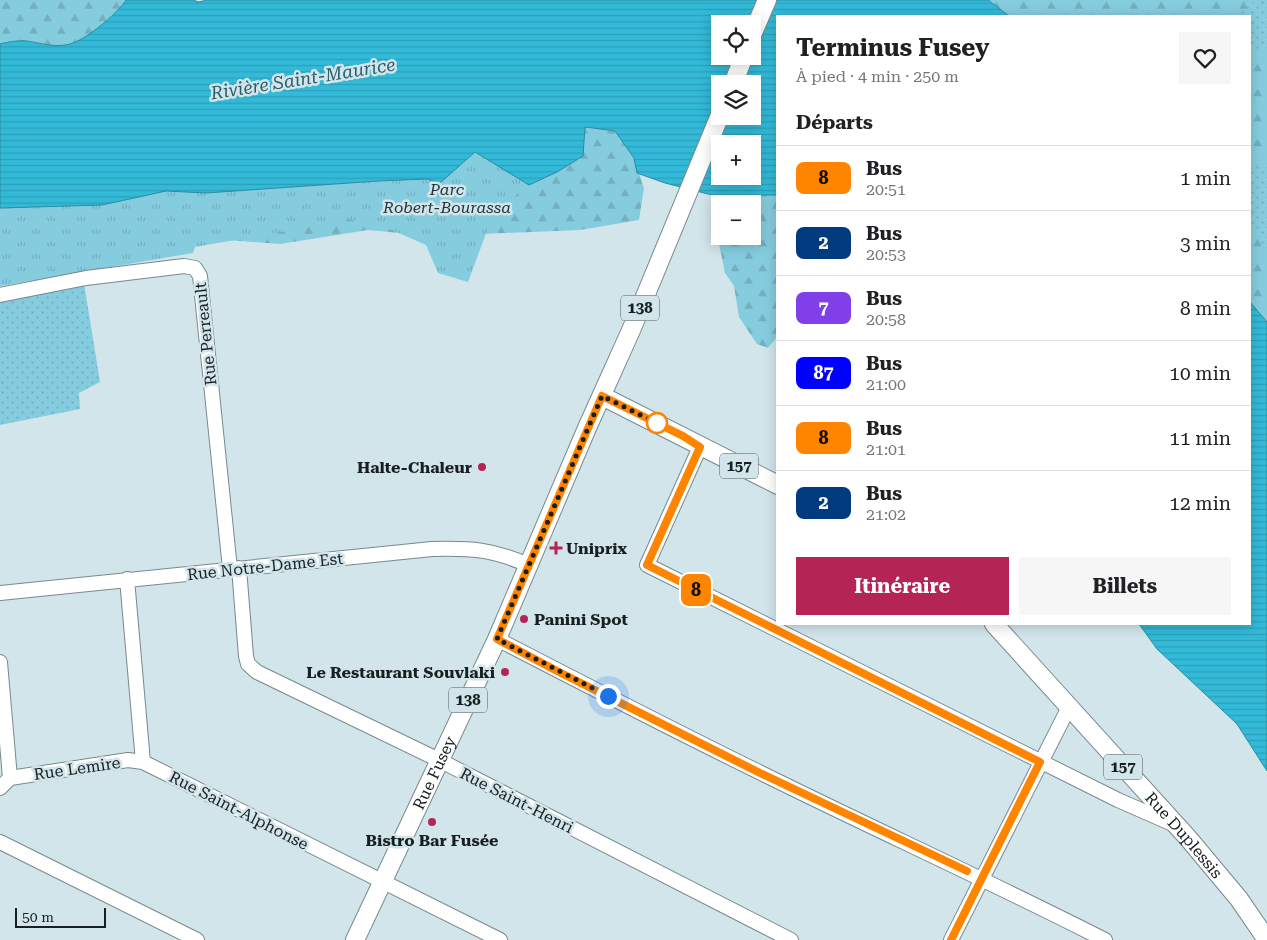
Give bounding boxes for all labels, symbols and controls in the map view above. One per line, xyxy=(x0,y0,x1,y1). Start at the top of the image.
map controls xyxy=(711,15,761,245)
button: locate xyxy=(711,15,761,65)
button: heart xyxy=(1179,32,1231,84)
text: Terminus Fusey xyxy=(796,34,990,62)
water label: Rivière Saint-Maurice xyxy=(208,54,397,104)
text: À pied · 4 min · 250 m xyxy=(796,67,959,86)
button: layers xyxy=(711,75,761,125)
text: Départs xyxy=(796,111,873,134)
button: + xyxy=(711,135,761,185)
text: Bus xyxy=(866,157,902,180)
text: 8 xyxy=(818,167,829,188)
text: 1 min xyxy=(1180,167,1231,190)
park label: Parc Robert-Bourassa xyxy=(382,180,511,217)
text: 20:51 xyxy=(866,180,906,199)
button: − xyxy=(711,195,761,245)
text: Bus xyxy=(866,222,902,245)
text: 2 xyxy=(818,232,829,253)
text: 3 min xyxy=(1180,232,1231,255)
text: 20:53 xyxy=(866,245,906,264)
street label: Rue Perreault xyxy=(191,281,220,386)
text: Bus xyxy=(866,287,902,310)
road number: 138 xyxy=(621,296,659,320)
text: 7 xyxy=(818,297,829,318)
text: 8 min xyxy=(1180,297,1231,320)
text: 20:58 xyxy=(866,310,906,329)
text: Bus xyxy=(866,352,902,375)
text: 87 xyxy=(813,362,834,383)
text: 10 min xyxy=(1169,362,1231,385)
text: 21:00 xyxy=(866,375,906,394)
unlabelled marker xyxy=(646,412,668,434)
text: Bus xyxy=(866,417,902,440)
text: 8 xyxy=(818,427,829,448)
text: 11 min xyxy=(1169,427,1231,450)
text: 21:01 xyxy=(866,440,906,459)
road number: 157 xyxy=(720,454,758,478)
place label: Halte-Chaleur xyxy=(357,458,472,477)
marker: Halte-Chaleur xyxy=(476,461,488,473)
text: Bus xyxy=(866,482,902,505)
text: 2 xyxy=(818,492,829,513)
text: 12 min xyxy=(1169,492,1231,515)
text: 21:02 xyxy=(866,505,906,524)
place label: Uniprix xyxy=(566,539,628,558)
marker: Uniprix xyxy=(550,542,562,554)
street label: Rue Notre-Dame Est xyxy=(186,549,344,584)
button: Itinéraire xyxy=(796,557,1009,615)
button: Billets xyxy=(1019,557,1231,615)
line badge: 8 xyxy=(680,574,712,606)
text: 8 xyxy=(691,579,701,600)
place label: Panini Spot xyxy=(534,610,629,629)
marker: Panini Spot xyxy=(518,613,530,625)
place label: Le Restaurant Souvlaki xyxy=(306,663,496,682)
marker: Le Restaurant Souvlaki xyxy=(499,666,511,678)
your location xyxy=(596,684,621,709)
road number: 138 xyxy=(449,688,487,712)
street label: Rue Fusey xyxy=(409,733,460,813)
street label: Rue Lemire xyxy=(33,753,122,784)
road number: 157 xyxy=(1104,754,1142,780)
street label: Rue Saint-Henri xyxy=(457,764,577,837)
street label: Rue Saint-Alphonse xyxy=(166,767,312,854)
street label: Rue Duplessis xyxy=(1141,788,1227,882)
marker: Bistro Bar Fusée xyxy=(426,816,438,828)
place label: Bistro Bar Fusée xyxy=(366,831,498,850)
scale bar xyxy=(15,905,106,928)
text: 50 m xyxy=(22,909,54,925)

